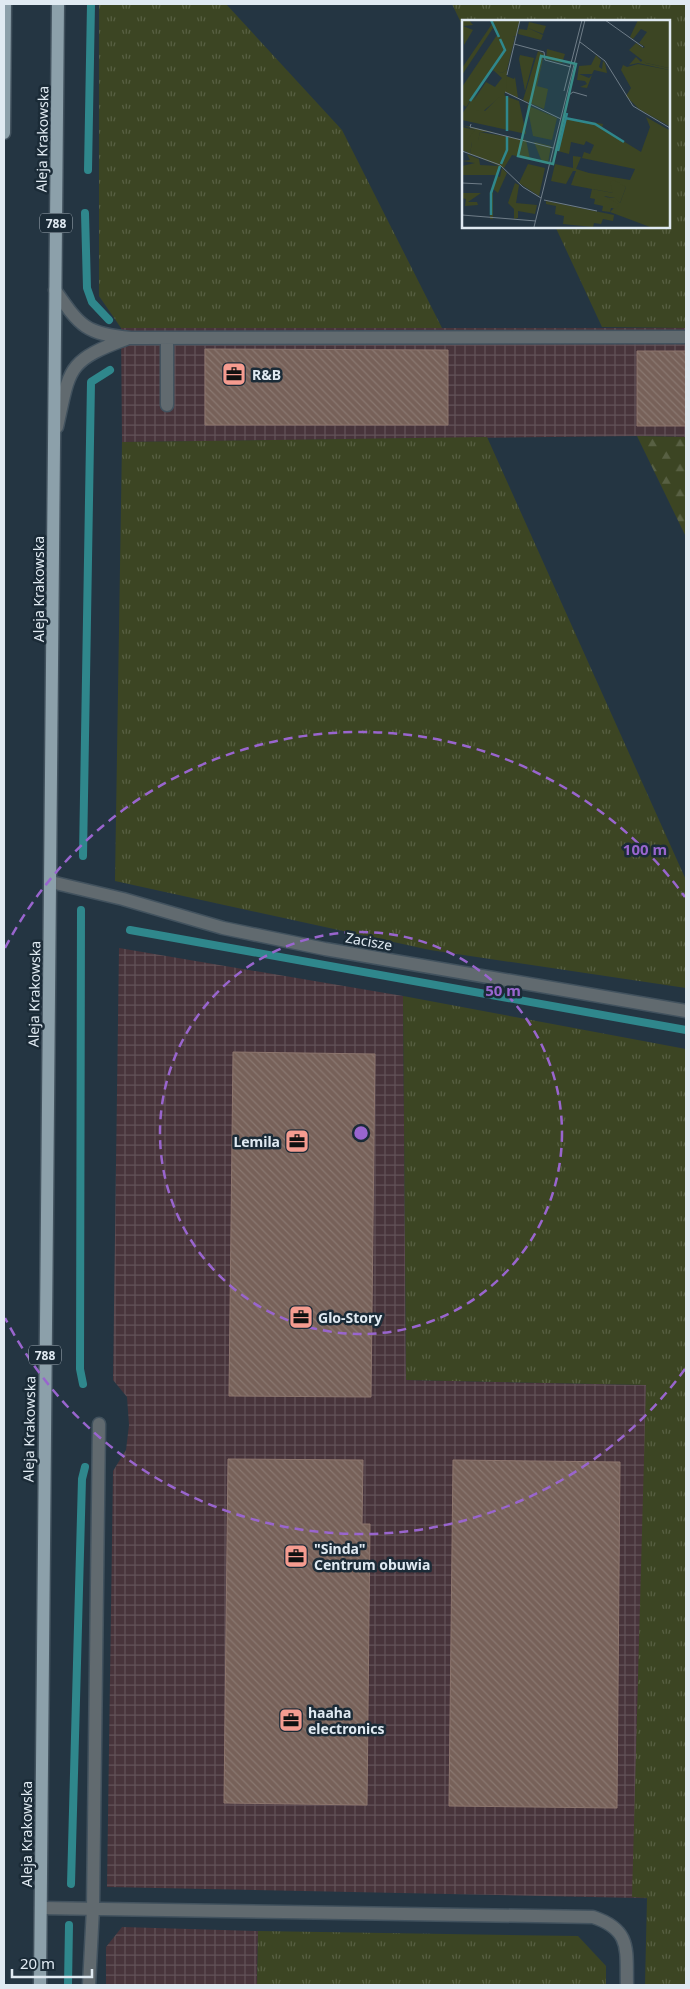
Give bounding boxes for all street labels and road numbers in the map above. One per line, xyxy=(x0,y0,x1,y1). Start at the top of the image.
street label: Aleja Krakowska xyxy=(32,86,52,192)
road number: 788 xyxy=(40,214,72,232)
street label: Aleja Krakowska xyxy=(29,536,48,642)
street label: Zacisze xyxy=(344,928,394,954)
street label: Aleja Krakowska xyxy=(24,941,44,1047)
road number: 788 xyxy=(29,1346,61,1364)
street label: Aleja Krakowska xyxy=(19,1376,39,1482)
street label: Aleja Krakowska xyxy=(17,1781,36,1887)

